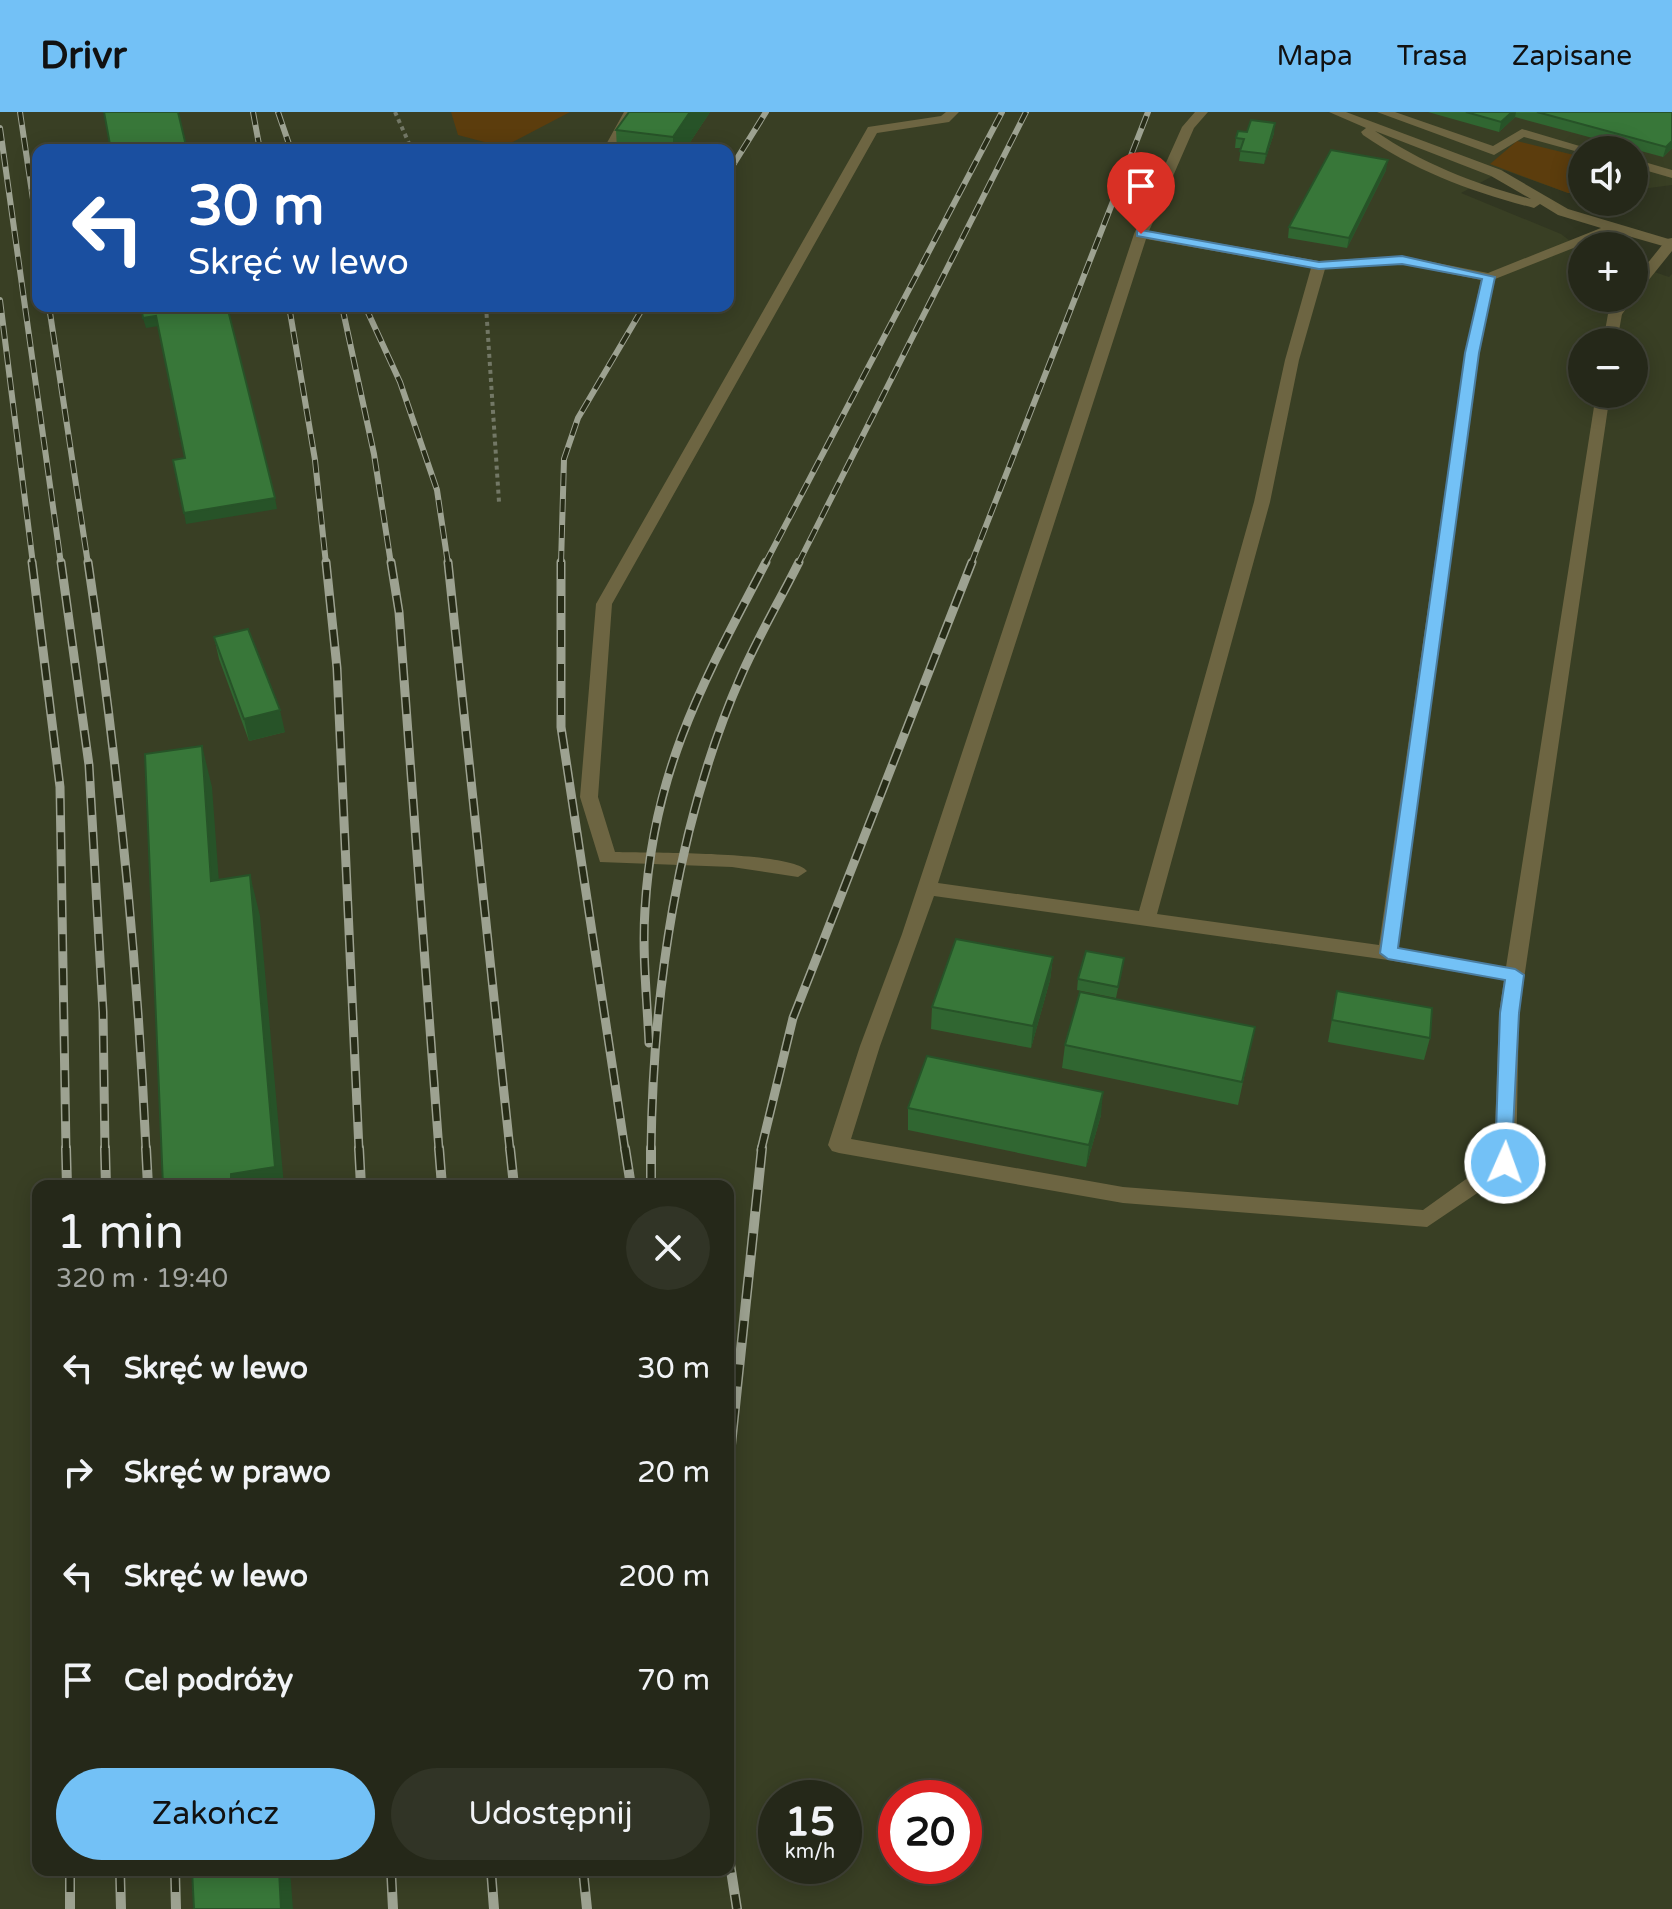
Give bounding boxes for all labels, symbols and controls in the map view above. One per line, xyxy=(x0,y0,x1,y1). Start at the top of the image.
text: Drivr xyxy=(40,33,127,79)
text: Mapa xyxy=(1276,39,1353,73)
text: Trasa xyxy=(1397,39,1468,73)
text: Zapisane xyxy=(1512,39,1632,73)
map controls xyxy=(1568,136,1648,408)
button: sound xyxy=(1568,136,1648,216)
pin xyxy=(1107,152,1175,234)
icon: arrive xyxy=(1119,164,1163,208)
text: 30 m xyxy=(188,173,324,240)
icon: left xyxy=(56,176,160,280)
button: + xyxy=(1568,232,1648,312)
text: Skręć w lewo xyxy=(188,241,409,284)
button: − xyxy=(1568,328,1648,408)
position arrow xyxy=(1463,1121,1547,1205)
text: 1 min xyxy=(56,1204,184,1262)
button: close xyxy=(626,1206,710,1290)
text: 320 m · 19:40 xyxy=(56,1263,228,1294)
icon: left xyxy=(56,1346,100,1390)
text: Skręć w lewo xyxy=(124,1350,308,1387)
text: 30 m xyxy=(637,1350,710,1387)
icon: right xyxy=(56,1450,100,1494)
text: Skręć w prawo xyxy=(124,1454,331,1491)
text: 20 m xyxy=(637,1454,710,1491)
icon: left xyxy=(56,1554,100,1598)
text: Skręć w lewo xyxy=(124,1558,308,1595)
text: 200 m xyxy=(618,1558,710,1595)
icon: arrive xyxy=(56,1658,100,1702)
text: Cel podróży xyxy=(124,1662,293,1699)
text: 70 m xyxy=(637,1662,710,1699)
button: Zakończ xyxy=(56,1768,375,1860)
button: Udostępnij xyxy=(391,1768,710,1860)
speed limit sign: 20 xyxy=(878,1780,982,1884)
text: 15 xyxy=(785,1798,835,1846)
text: km/h xyxy=(785,1840,835,1864)

